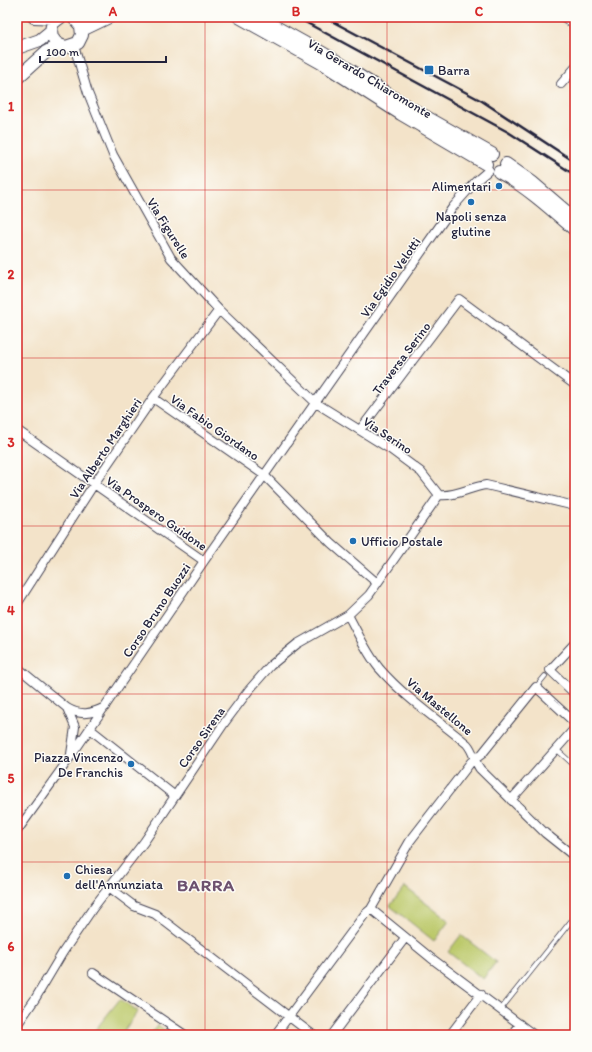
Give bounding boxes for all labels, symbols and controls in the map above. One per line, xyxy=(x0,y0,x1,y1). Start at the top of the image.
text: A xyxy=(108,4,118,19)
text: B xyxy=(292,4,301,19)
text: C xyxy=(475,4,484,19)
street label: Via Gerardo Chiaromonte xyxy=(305,35,434,121)
scale bar xyxy=(40,38,166,64)
text: 100 m xyxy=(46,45,79,59)
place label: Barra xyxy=(438,63,470,78)
marker: Barra xyxy=(423,64,435,76)
text: 1 xyxy=(8,99,14,114)
place label: Alimentari xyxy=(432,179,491,194)
marker: Alimentari xyxy=(494,181,504,191)
street label: Via Figurelle xyxy=(144,195,193,261)
marker: Napoli senza glutine xyxy=(466,197,476,207)
place label: Napoli senza glutine xyxy=(436,209,507,239)
street label: Via Egidio Velotti xyxy=(357,234,424,320)
text: 2 xyxy=(8,267,15,282)
street label: Traversa Serino xyxy=(369,319,434,397)
street label: Via Fabio Giordano xyxy=(167,391,262,464)
street label: Via Alberto Marghieri xyxy=(66,395,145,501)
street label: Via Serino xyxy=(360,414,415,457)
text: 3 xyxy=(7,435,15,450)
street label: Via Prospero Guidone xyxy=(103,473,210,554)
place label: Ufficio Postale xyxy=(361,534,443,549)
marker: Ufficio Postale xyxy=(348,536,358,546)
street label: Corso Bruno Buozzi xyxy=(119,560,194,660)
text: 4 xyxy=(7,603,15,618)
street label: Via Mastellone xyxy=(404,674,476,738)
street label: Corso Sirena xyxy=(175,703,228,771)
place label: Piazza Vincenzo De Franchis xyxy=(34,750,123,780)
marker: Piazza Vincenzo De Franchis xyxy=(126,759,136,769)
text: 5 xyxy=(8,771,15,786)
place label: Chiesa dell'Annunziata xyxy=(75,862,163,892)
marker: Chiesa dell'Annunziata xyxy=(62,871,72,881)
district label: BARRA xyxy=(177,875,235,895)
text: 6 xyxy=(8,939,15,954)

